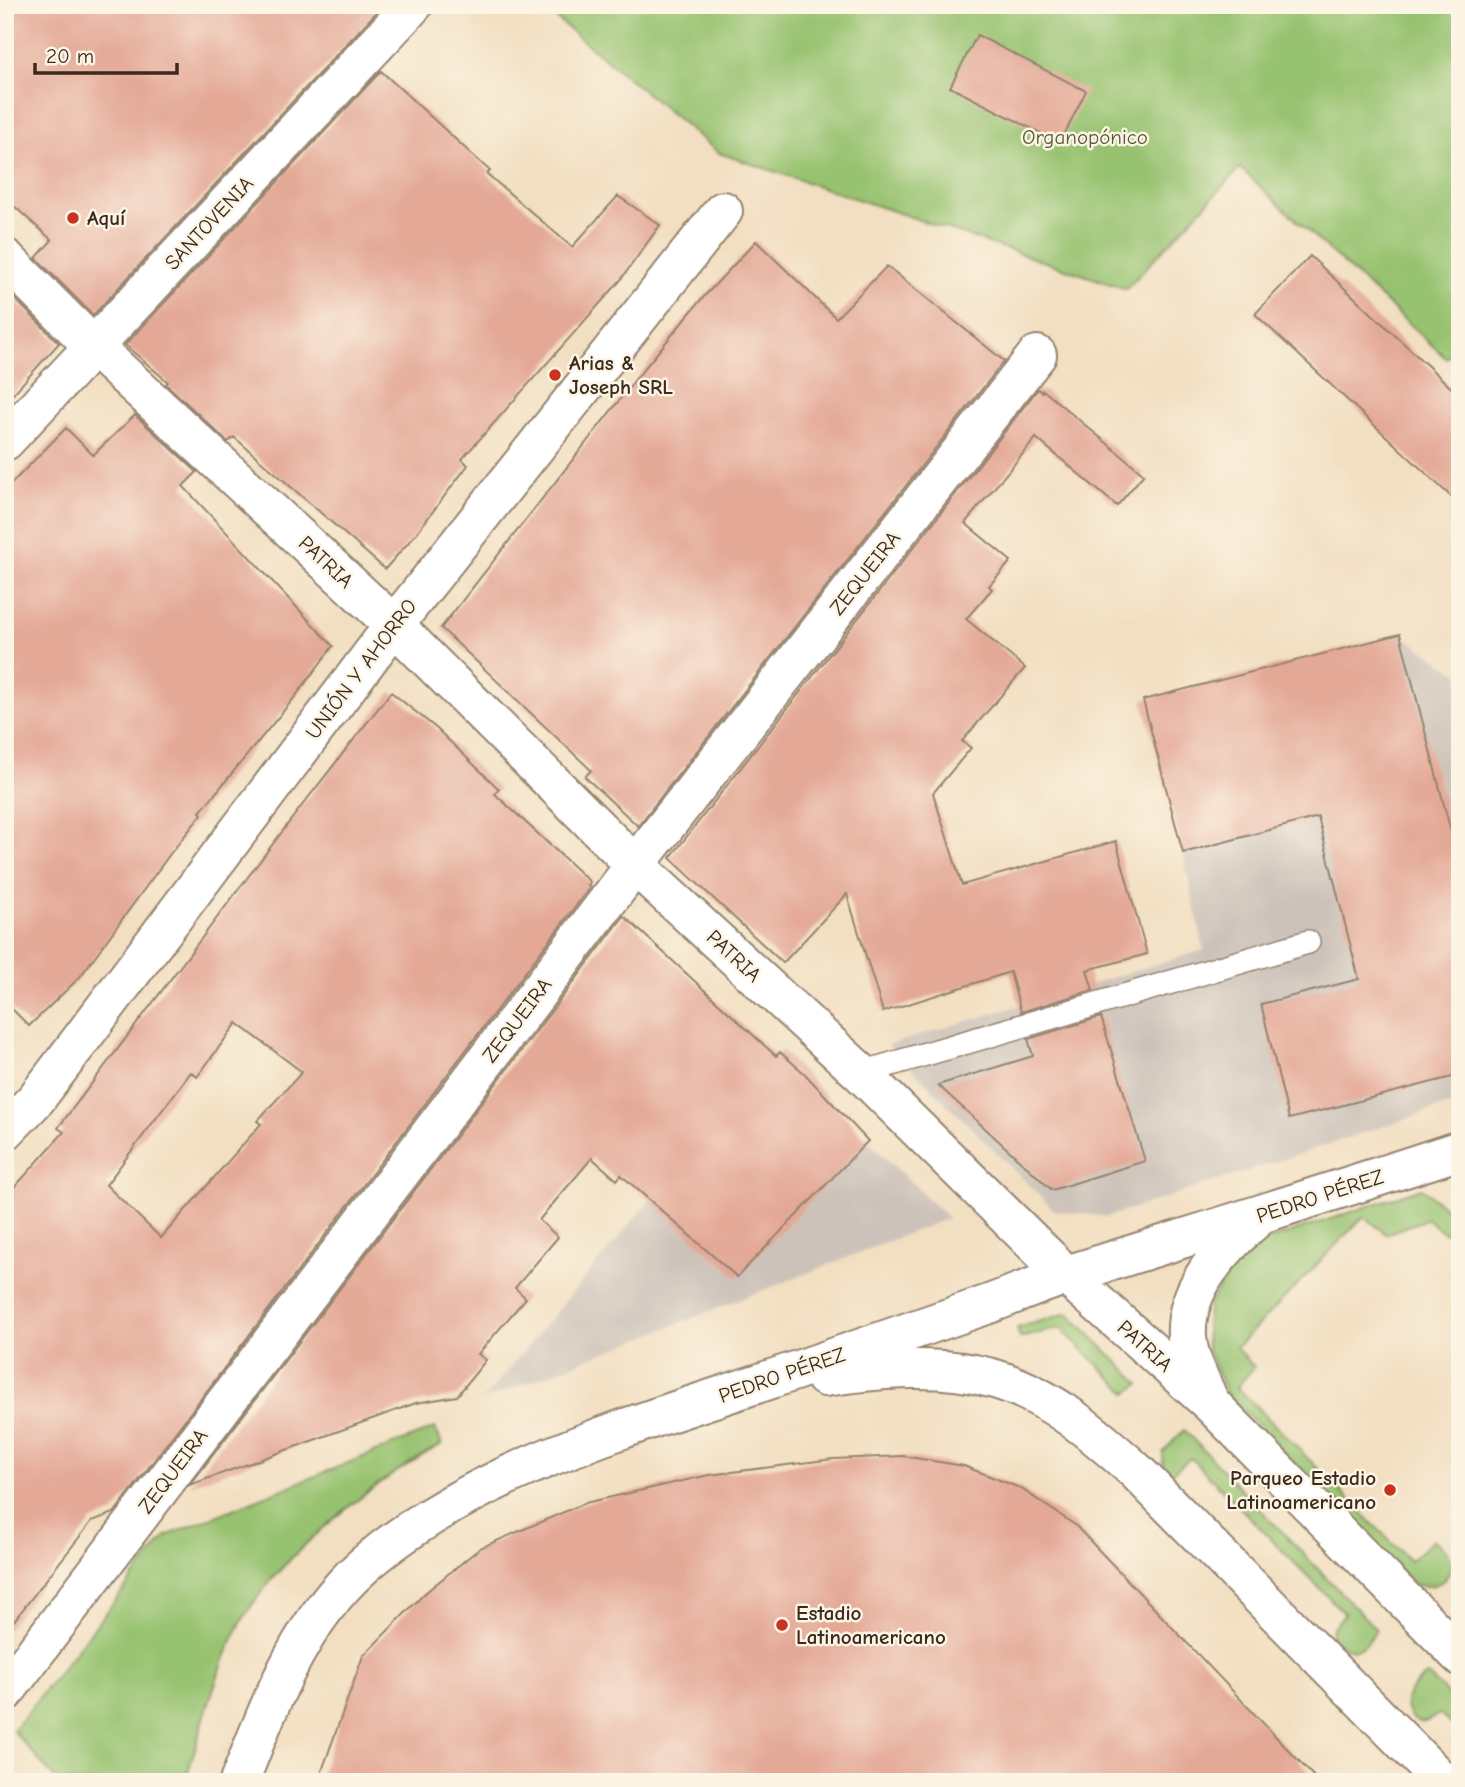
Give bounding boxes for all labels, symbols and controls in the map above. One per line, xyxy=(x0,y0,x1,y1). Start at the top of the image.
scale bar xyxy=(35,32,177,76)
text: 20 m xyxy=(46,44,94,68)
park label: Organopónico xyxy=(1022,125,1148,149)
street label: SANTOVENIA xyxy=(160,171,258,275)
place label: Aquí xyxy=(87,206,126,230)
marker: Aquí xyxy=(65,210,81,226)
place label: Arias & Joseph SRL xyxy=(569,351,673,399)
marker: Arias & Joseph SRL xyxy=(547,367,563,383)
street label: ZEQUEIRA xyxy=(825,526,905,620)
street label: PATRIA xyxy=(294,531,358,593)
street label: UNIÓN Y AHORRO xyxy=(301,594,421,744)
street label: PATRIA xyxy=(702,925,766,987)
street label: ZEQUEIRA xyxy=(477,973,557,1067)
street label: PEDRO PÉREZ xyxy=(1253,1164,1387,1228)
street label: PATRIA xyxy=(1113,1315,1177,1377)
street label: PEDRO PÉREZ xyxy=(715,1342,849,1408)
street label: ZEQUEIRA xyxy=(133,1424,213,1518)
place label: Parqueo Estadio Latinoamericano xyxy=(1226,1466,1376,1514)
marker: Parqueo Estadio Latinoamericano xyxy=(1382,1482,1398,1498)
place label: Estadio Latinoamericano xyxy=(796,1601,946,1649)
marker: Estadio Latinoamericano xyxy=(774,1617,790,1633)

